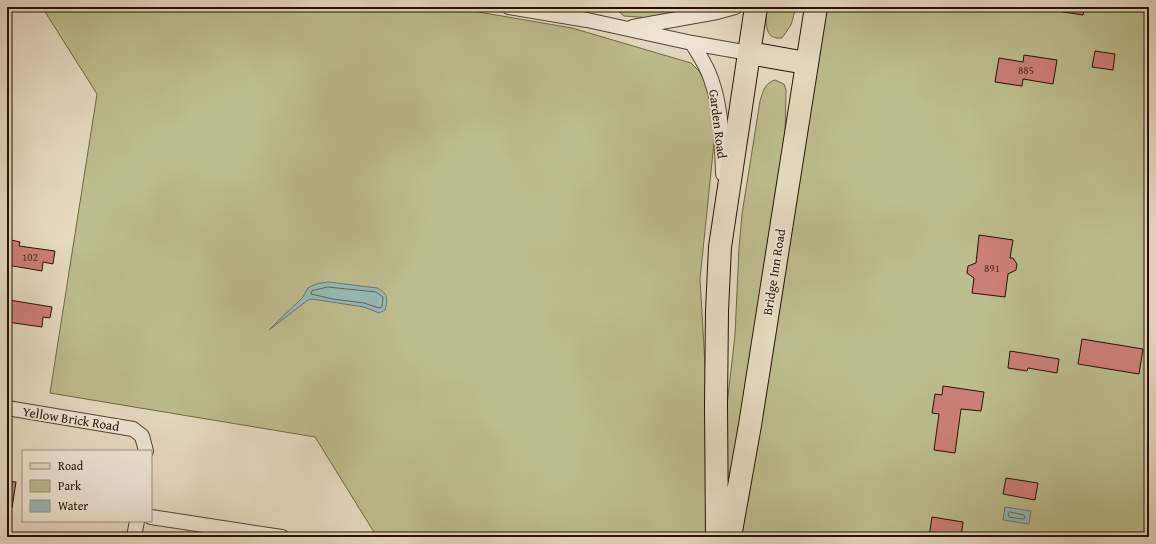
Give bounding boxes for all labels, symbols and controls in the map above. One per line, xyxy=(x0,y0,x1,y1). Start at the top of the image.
house number: 885 xyxy=(1018,62,1034,78)
street label: Garden Road xyxy=(704,88,732,160)
street label: Bridge Inn Road xyxy=(758,227,790,317)
house number: 102 xyxy=(22,249,38,265)
house number: 891 xyxy=(984,260,1000,276)
street label: Yellow Brick Road xyxy=(21,402,121,436)
legend xyxy=(22,450,152,522)
text: Road xyxy=(58,457,84,474)
text: Park xyxy=(58,477,82,494)
text: Water xyxy=(58,497,88,514)

